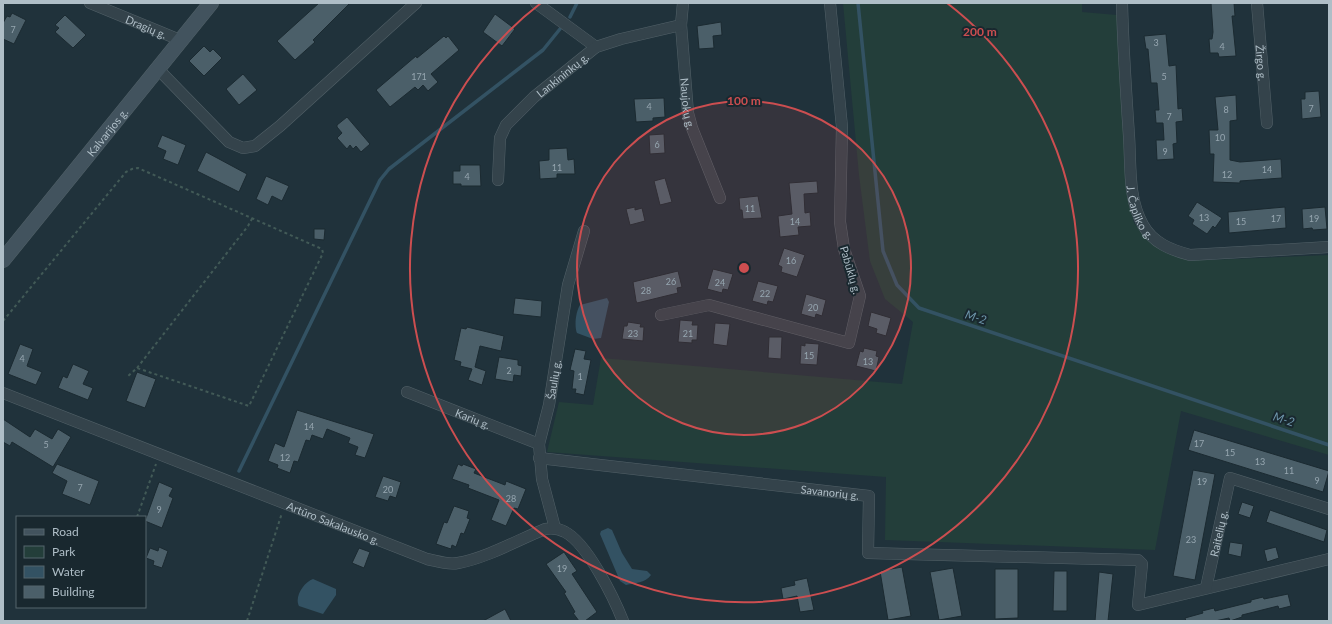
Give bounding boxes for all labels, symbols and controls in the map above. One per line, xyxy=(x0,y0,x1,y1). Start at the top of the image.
street label: Dragių g. xyxy=(124,12,169,40)
house number: 7 xyxy=(10,24,16,35)
text: 200 m xyxy=(963,24,997,39)
house number: 3 xyxy=(1153,37,1159,48)
house number: 4 xyxy=(1219,41,1225,52)
street label: Žirgo g. xyxy=(1254,44,1270,81)
street label: Lankininkų g. xyxy=(533,49,591,99)
house number: 171 xyxy=(411,71,427,82)
house number: 5 xyxy=(1161,71,1167,82)
street label: Naujokų g. xyxy=(679,77,699,131)
text: 100 m xyxy=(727,93,761,108)
house number: 4 xyxy=(646,101,652,112)
house number: 7 xyxy=(1308,103,1314,114)
house number: 8 xyxy=(1223,104,1229,115)
street label: Kalvarijos g. xyxy=(84,105,130,158)
house number: 7 xyxy=(1166,111,1172,122)
house number: 10 xyxy=(1215,132,1225,143)
house number: 6 xyxy=(654,139,660,150)
house number: 9 xyxy=(1162,146,1168,157)
house number: 11 xyxy=(552,162,562,173)
house number: 14 xyxy=(1262,164,1272,175)
house number: 12 xyxy=(1222,169,1232,180)
house number: 4 xyxy=(464,171,470,182)
street label: J. Čapliko g. xyxy=(1125,185,1157,242)
house number: 11 xyxy=(745,203,755,214)
house number: 13 xyxy=(1199,212,1209,223)
house number: 17 xyxy=(1271,213,1281,224)
house number: 19 xyxy=(1309,213,1319,224)
house number: 14 xyxy=(790,216,800,227)
house number: 15 xyxy=(1236,216,1246,227)
street label: Pabūklų g. xyxy=(838,244,864,296)
house number: 16 xyxy=(786,255,796,266)
centre of rings xyxy=(737,261,751,275)
house number: 26 xyxy=(666,276,676,287)
house number: 24 xyxy=(715,277,725,288)
house number: 28 xyxy=(641,285,651,296)
house number: 22 xyxy=(760,288,770,299)
house number: 20 xyxy=(808,302,818,313)
water label: M-2 xyxy=(963,307,989,327)
house number: 23 xyxy=(628,328,638,339)
house number: 21 xyxy=(683,328,693,339)
house number: 15 xyxy=(804,350,814,361)
house number: 4 xyxy=(19,353,25,364)
house number: 13 xyxy=(863,356,873,367)
street label: Šaulių g. xyxy=(544,359,563,400)
house number: 2 xyxy=(506,365,512,376)
house number: 1 xyxy=(577,371,583,382)
street label: Karių g. xyxy=(454,405,493,431)
water label: M-2 xyxy=(1271,409,1297,429)
house number: 14 xyxy=(304,421,314,432)
house number: 17 xyxy=(1194,438,1204,449)
house number: 5 xyxy=(43,439,49,450)
house number: 15 xyxy=(1225,447,1235,458)
house number: 12 xyxy=(280,452,290,463)
house number: 13 xyxy=(1255,456,1265,467)
house number: 11 xyxy=(1284,465,1294,476)
house number: 9 xyxy=(1314,475,1320,486)
house number: 19 xyxy=(1197,476,1207,487)
house number: 7 xyxy=(77,482,83,493)
street label: Savanorių g. xyxy=(800,482,860,501)
house number: 20 xyxy=(383,484,393,495)
house number: 28 xyxy=(506,493,516,504)
street label: Artūro Sakalausko g. xyxy=(285,498,382,546)
house number: 9 xyxy=(156,504,162,515)
street label: Raitelių g. xyxy=(1207,509,1229,558)
legend xyxy=(16,516,146,608)
text: Road xyxy=(52,524,79,539)
house number: 23 xyxy=(1186,534,1196,545)
text: Park xyxy=(52,544,76,559)
house number: 19 xyxy=(557,563,567,574)
text: Water xyxy=(52,564,85,579)
text: Building xyxy=(52,584,95,599)

